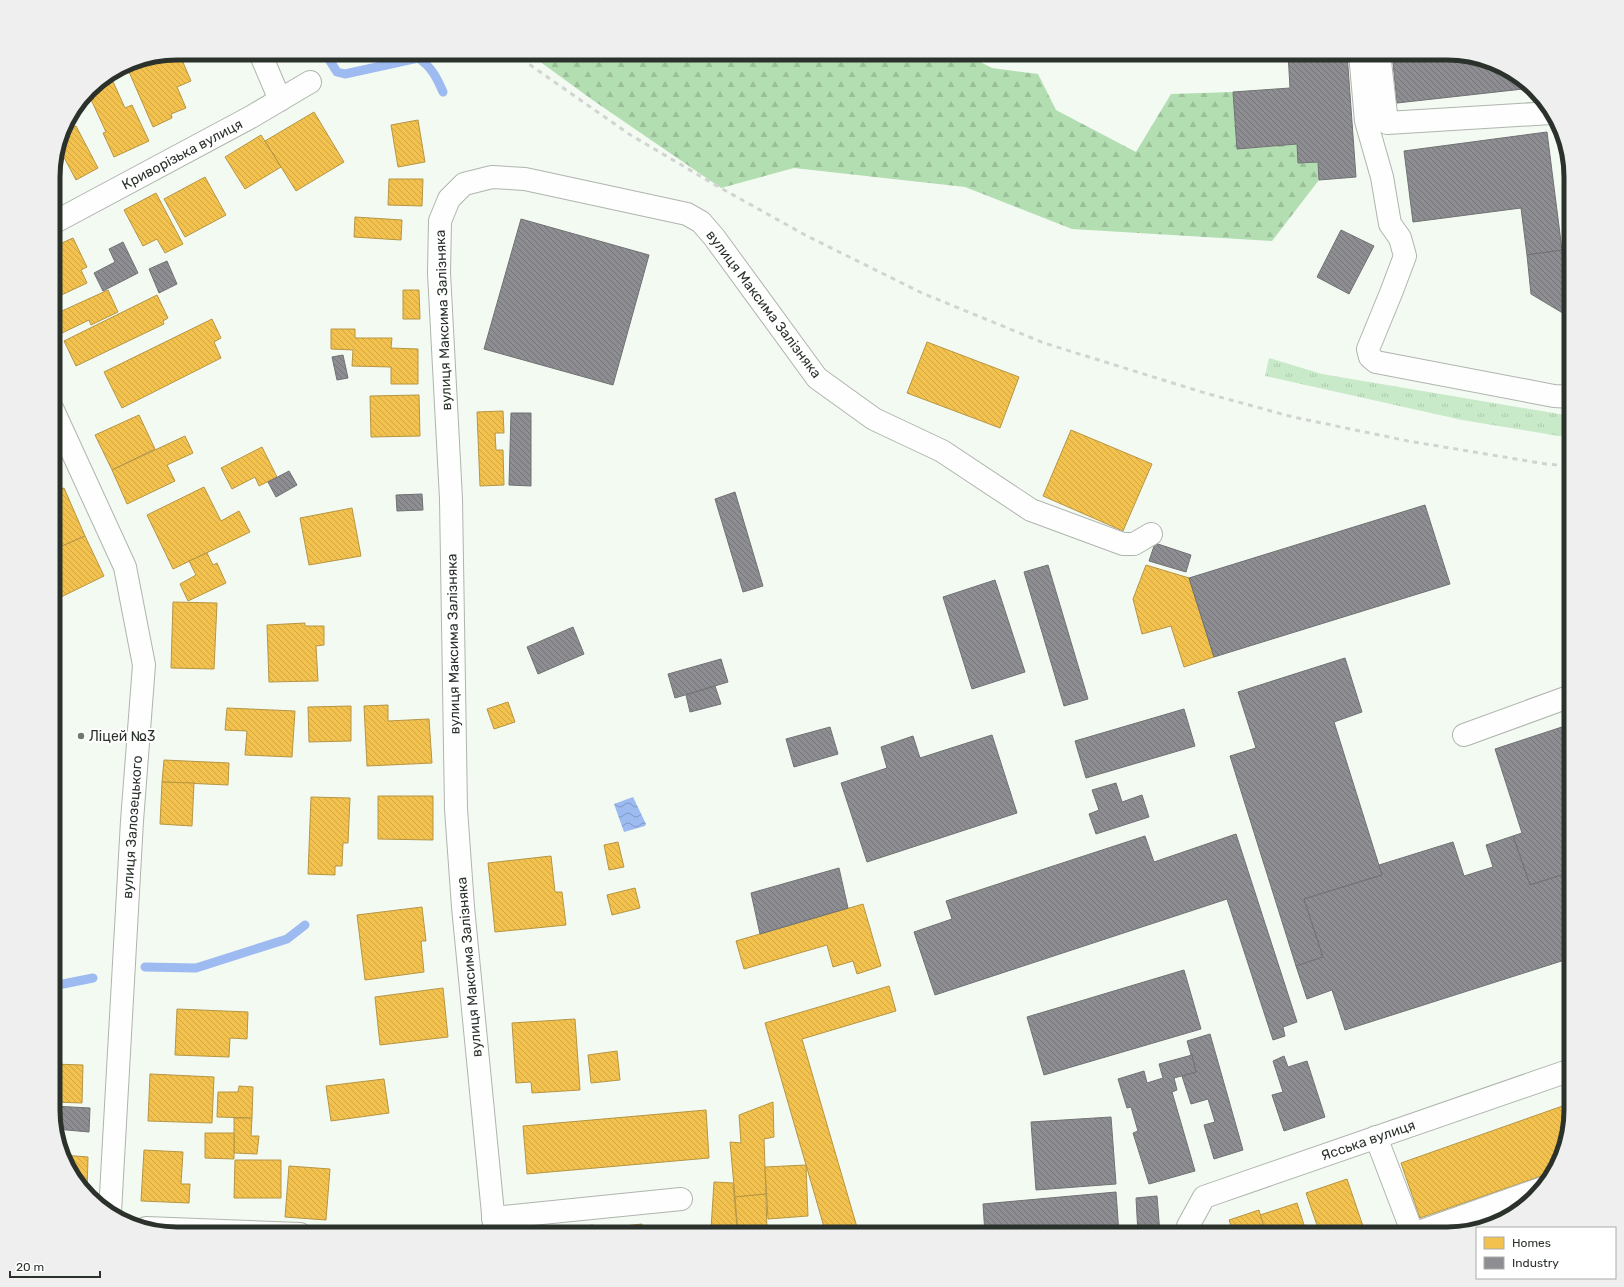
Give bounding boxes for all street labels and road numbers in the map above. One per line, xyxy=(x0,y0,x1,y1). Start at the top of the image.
street label: Криворізька вулиця xyxy=(119,115,246,193)
street label: вулиця Максима Залізняка xyxy=(702,227,825,382)
street label: вулиця Максима Залізняка xyxy=(432,229,455,411)
street label: вулиця Максима Залізняка xyxy=(443,553,464,735)
street label: вулиця Залозецького xyxy=(119,755,146,899)
street label: вулиця Максима Залізняка xyxy=(453,876,486,1058)
street label: Ясська вулиця xyxy=(1319,1116,1417,1165)

